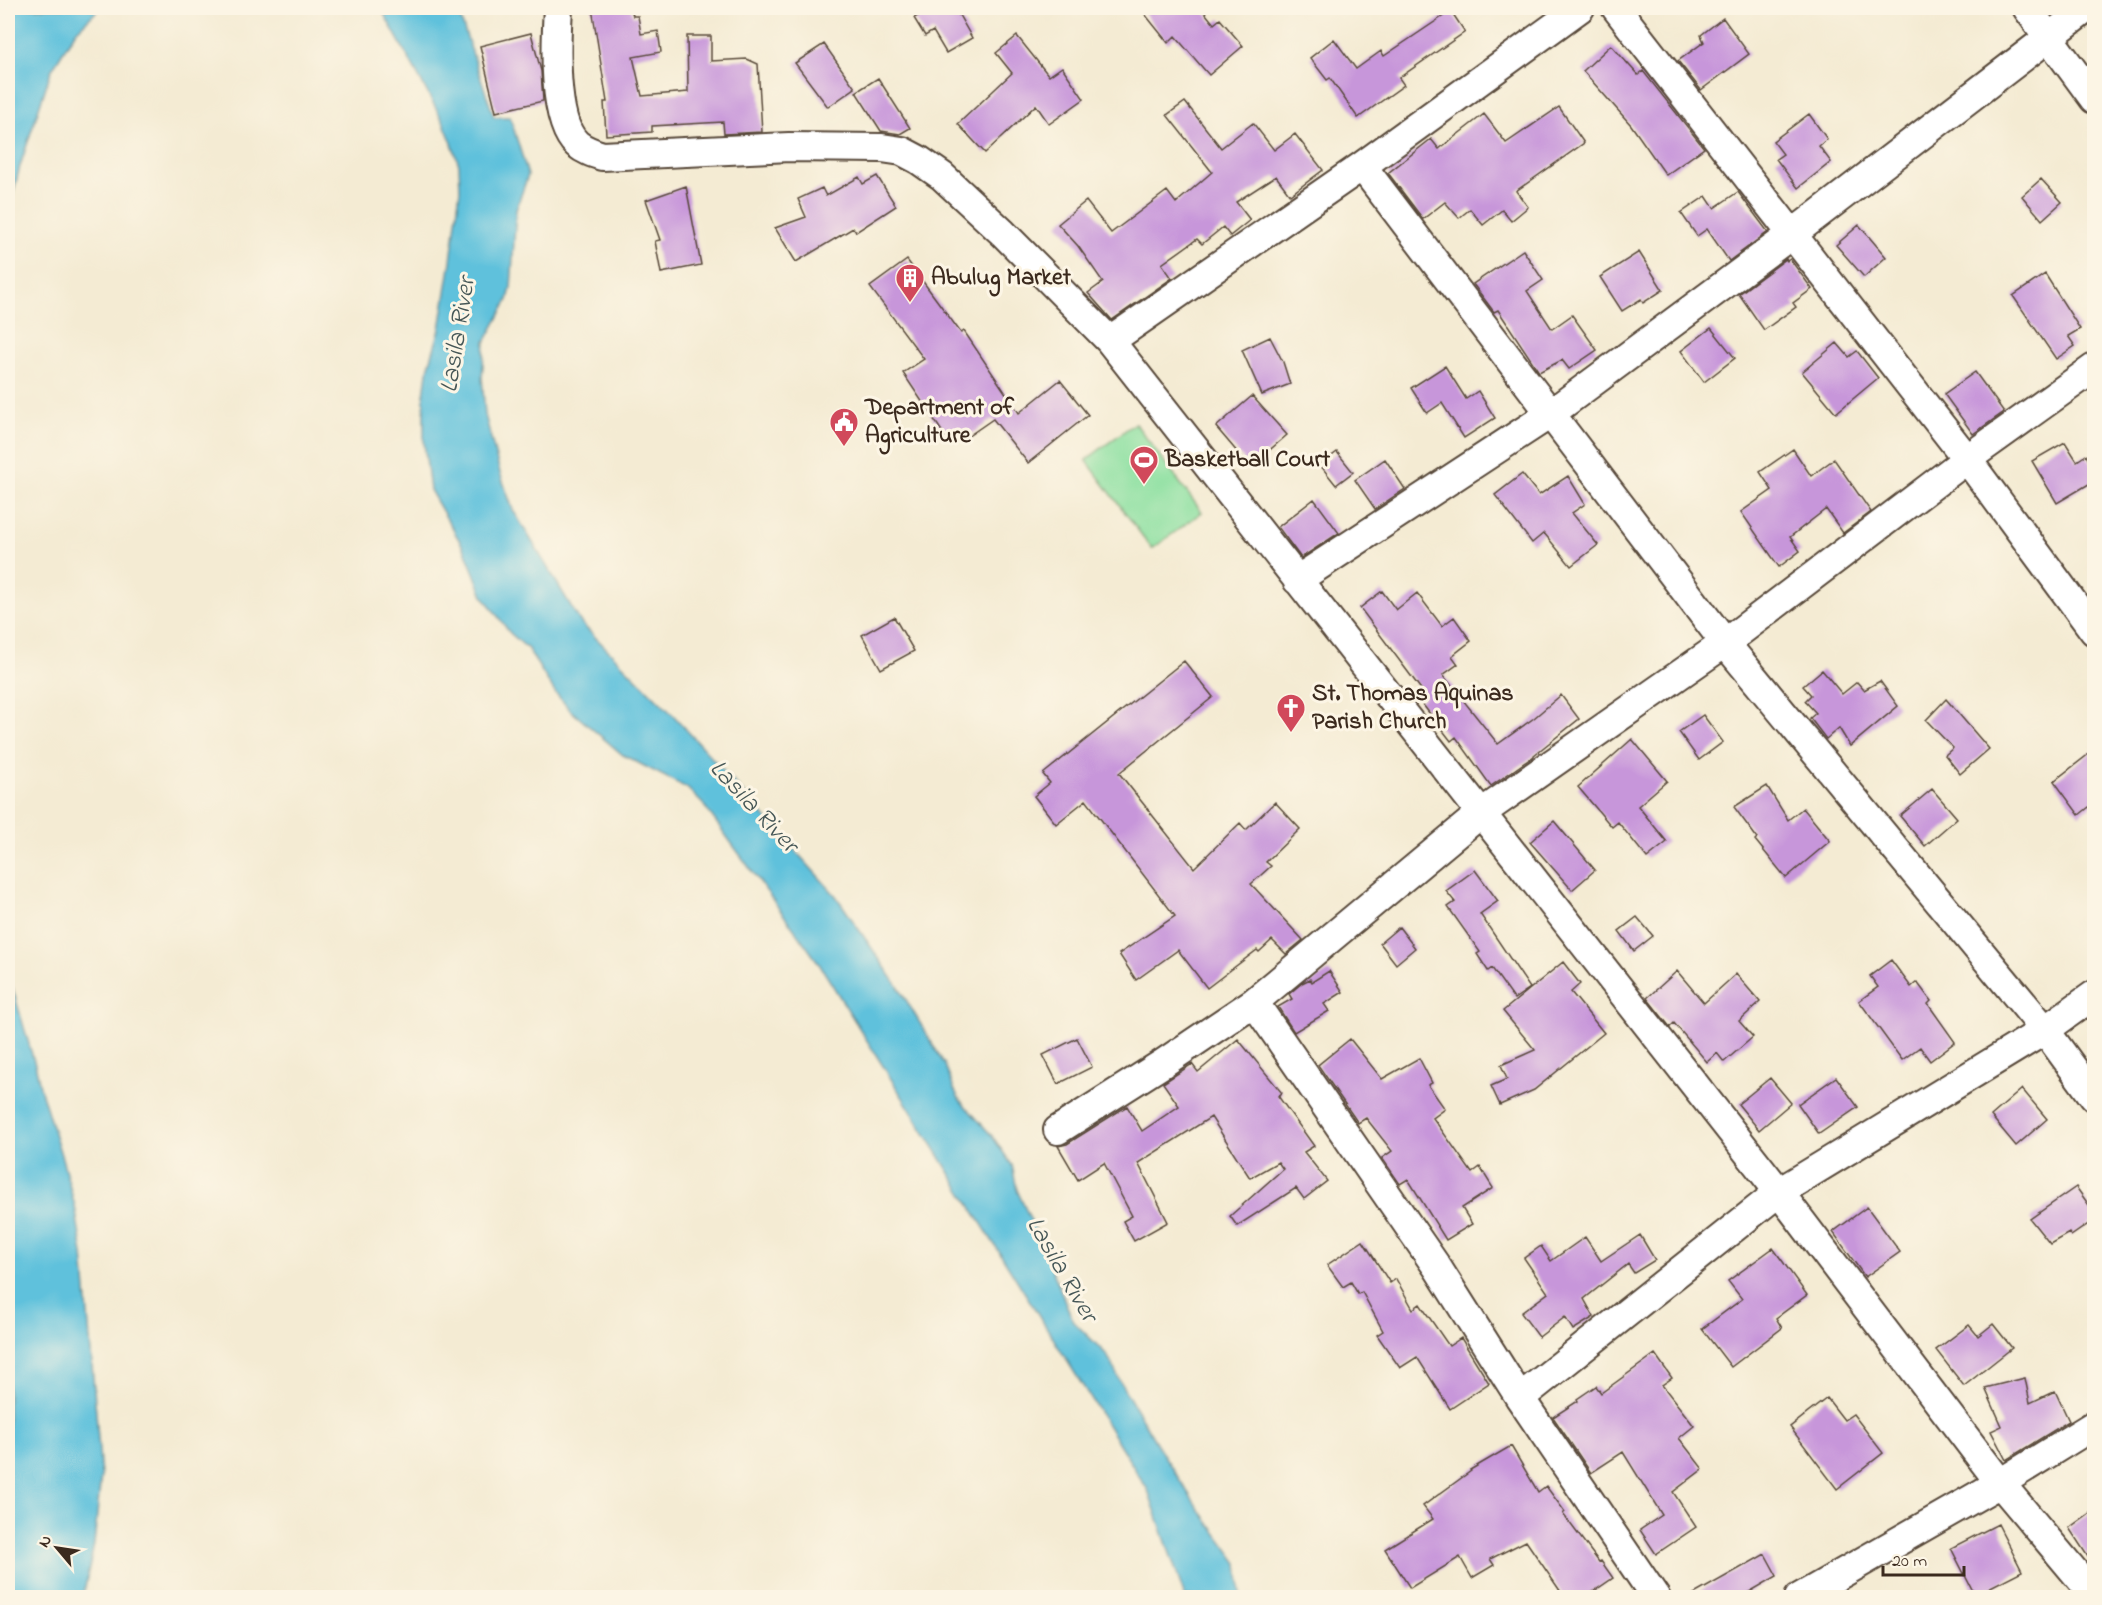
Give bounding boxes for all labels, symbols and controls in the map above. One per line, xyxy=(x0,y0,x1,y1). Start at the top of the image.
place label: Abulug Market xyxy=(931,261,1072,297)
building icon: Abulug Market xyxy=(894,262,926,304)
water label: Lasila River xyxy=(431,272,487,395)
place label: Department of Agriculture xyxy=(864,391,1015,455)
public building icon: Department of Agriculture xyxy=(828,406,860,448)
place label: Basketball Court xyxy=(1164,443,1331,478)
sports icon: Basketball Court xyxy=(1128,444,1160,486)
place label: St. Thomas Aquinas Parish Church xyxy=(1312,677,1514,740)
church icon: St. Thomas Aquinas Parish Church xyxy=(1275,692,1307,734)
water label: Lasila River xyxy=(700,752,808,865)
water label: Lasila River xyxy=(1016,1210,1108,1332)
north arrow xyxy=(27,1518,87,1578)
text: N xyxy=(33,1531,59,1552)
scale bar xyxy=(1883,1539,1964,1577)
text: 20 m xyxy=(1892,1549,1927,1575)

